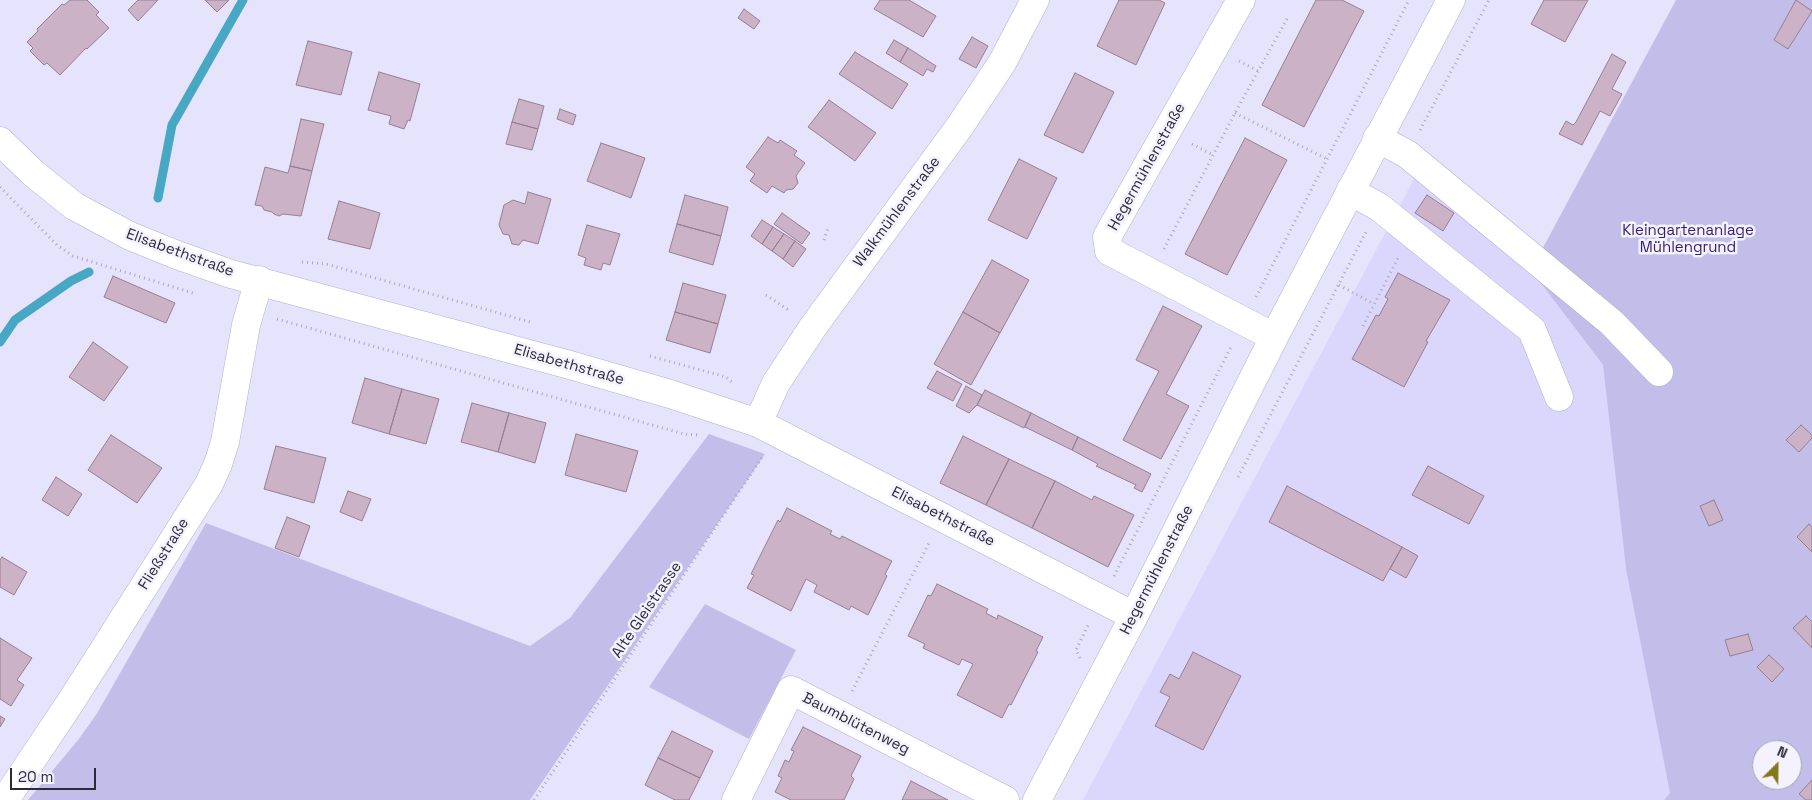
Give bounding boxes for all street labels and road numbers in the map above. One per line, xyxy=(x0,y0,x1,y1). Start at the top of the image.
street label: Hegermühlenstraße xyxy=(1105,100,1189,234)
street label: Walkmühlenstraße xyxy=(850,153,944,271)
street label: Elisabethstraße xyxy=(124,225,236,281)
street label: Elisabethstraße xyxy=(512,341,626,389)
street label: Elisabethstraße xyxy=(888,483,998,551)
street label: Hegermühlenstraße xyxy=(1117,502,1197,638)
street label: Fließstraße xyxy=(135,515,193,593)
street label: Alte Gleistrasse xyxy=(608,559,686,661)
street label: Baumblütenweg xyxy=(799,689,913,759)

